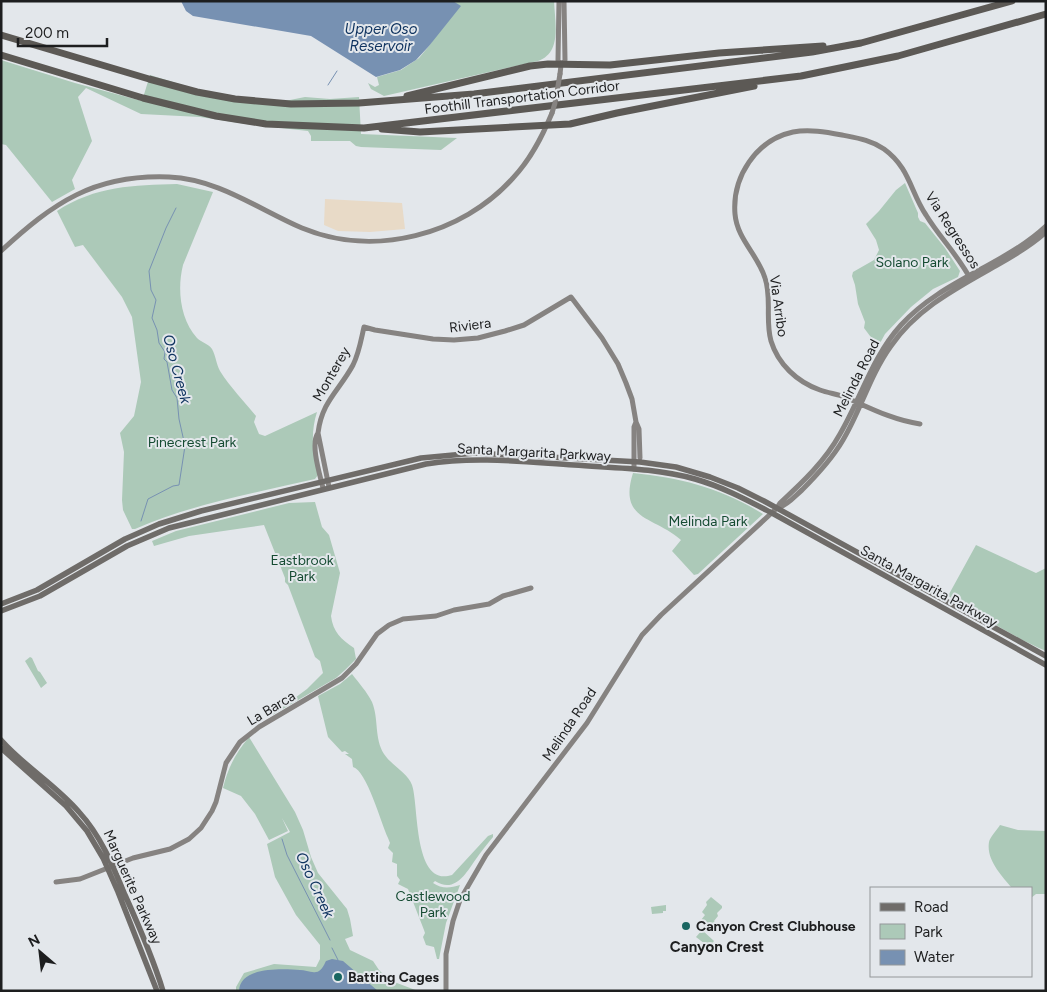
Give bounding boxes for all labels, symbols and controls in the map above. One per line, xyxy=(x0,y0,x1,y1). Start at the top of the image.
scale bar xyxy=(18,15,106,47)
water label: Upper Oso Reservoir xyxy=(345,20,418,55)
text: 200 m xyxy=(25,24,69,42)
street label: Foothill Transportation Corridor xyxy=(424,77,621,118)
street label: Via Regressos xyxy=(921,189,984,272)
park label: Solano Park xyxy=(876,254,949,271)
street label: Via Arribo xyxy=(766,274,791,338)
street label: Riviera xyxy=(448,314,492,336)
water label: Oso Creek xyxy=(159,333,195,406)
street label: Melinda Road xyxy=(830,337,883,420)
street label: Monterey xyxy=(309,343,354,405)
park label: Pinecrest Park xyxy=(148,434,237,451)
street label: Santa Margarita Parkway xyxy=(457,440,612,465)
park label: Melinda Park xyxy=(668,513,748,530)
street label: Santa Margarita Parkway xyxy=(857,542,1001,632)
park label: Eastbrook Park xyxy=(270,552,334,585)
street label: Melinda Road xyxy=(539,684,600,764)
street label: La Barca xyxy=(244,687,298,729)
street label: Marguerite Parkway xyxy=(100,827,166,948)
water label: Oso Creek xyxy=(292,849,338,922)
legend xyxy=(870,887,1032,977)
park label: Castlewood Park xyxy=(396,888,470,921)
text: Road xyxy=(914,898,949,916)
place label: Canyon Crest Clubhouse xyxy=(696,918,856,935)
marker: Canyon Crest Clubhouse xyxy=(680,920,692,932)
text: Park xyxy=(914,923,943,941)
north arrow xyxy=(15,927,65,977)
text: N xyxy=(25,931,43,951)
district label: Canyon Crest xyxy=(670,938,764,956)
text: Water xyxy=(914,948,954,966)
place label: Batting Cages xyxy=(348,969,439,986)
marker: Batting Cages xyxy=(332,971,344,983)

